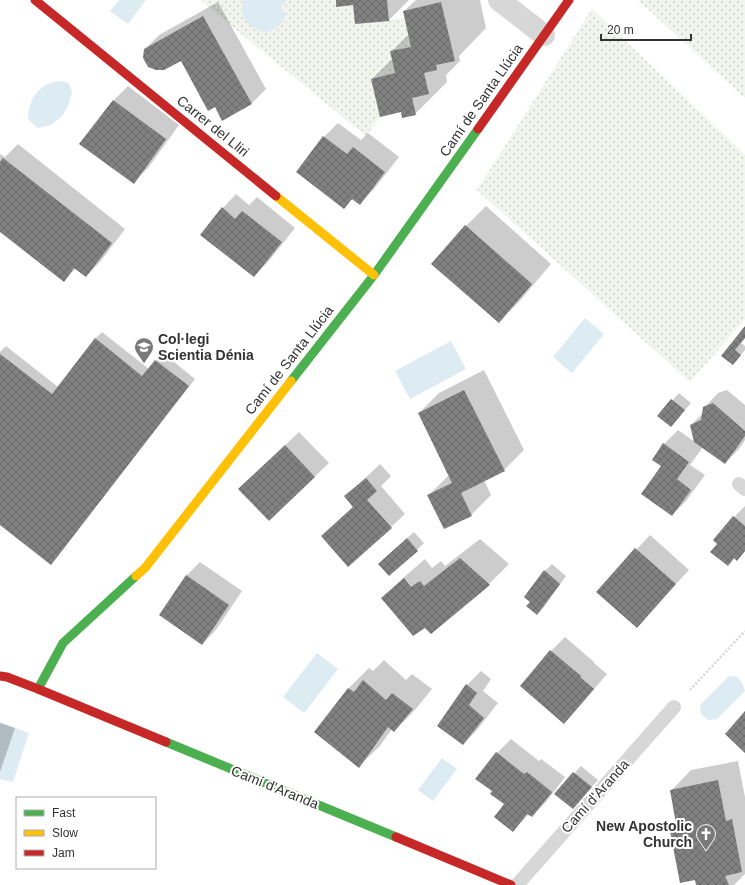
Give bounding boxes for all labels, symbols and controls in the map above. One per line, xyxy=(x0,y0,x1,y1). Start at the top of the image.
scale bar xyxy=(601,16,691,42)
text: 20 m xyxy=(607,23,634,37)
street label: Camí de Santa Llúcia xyxy=(436,40,526,159)
street label: Carrer del Lliri xyxy=(174,92,252,160)
street label: Camí de Santa Llúcia xyxy=(241,302,337,418)
place label: Col·legi Scientia Dénia xyxy=(158,331,254,363)
school or university icon: Col·legi Scientia Dénia xyxy=(133,336,155,364)
street label: Camí d'Aranda xyxy=(558,756,632,836)
street label: Camí d'Aranda xyxy=(229,762,321,812)
legend xyxy=(16,797,156,869)
text: Fast xyxy=(52,806,76,820)
place label: New Apostolic Church xyxy=(596,818,692,850)
church icon: New Apostolic Church xyxy=(695,823,717,851)
text: Slow xyxy=(52,826,78,840)
text: Jam xyxy=(52,846,75,860)

